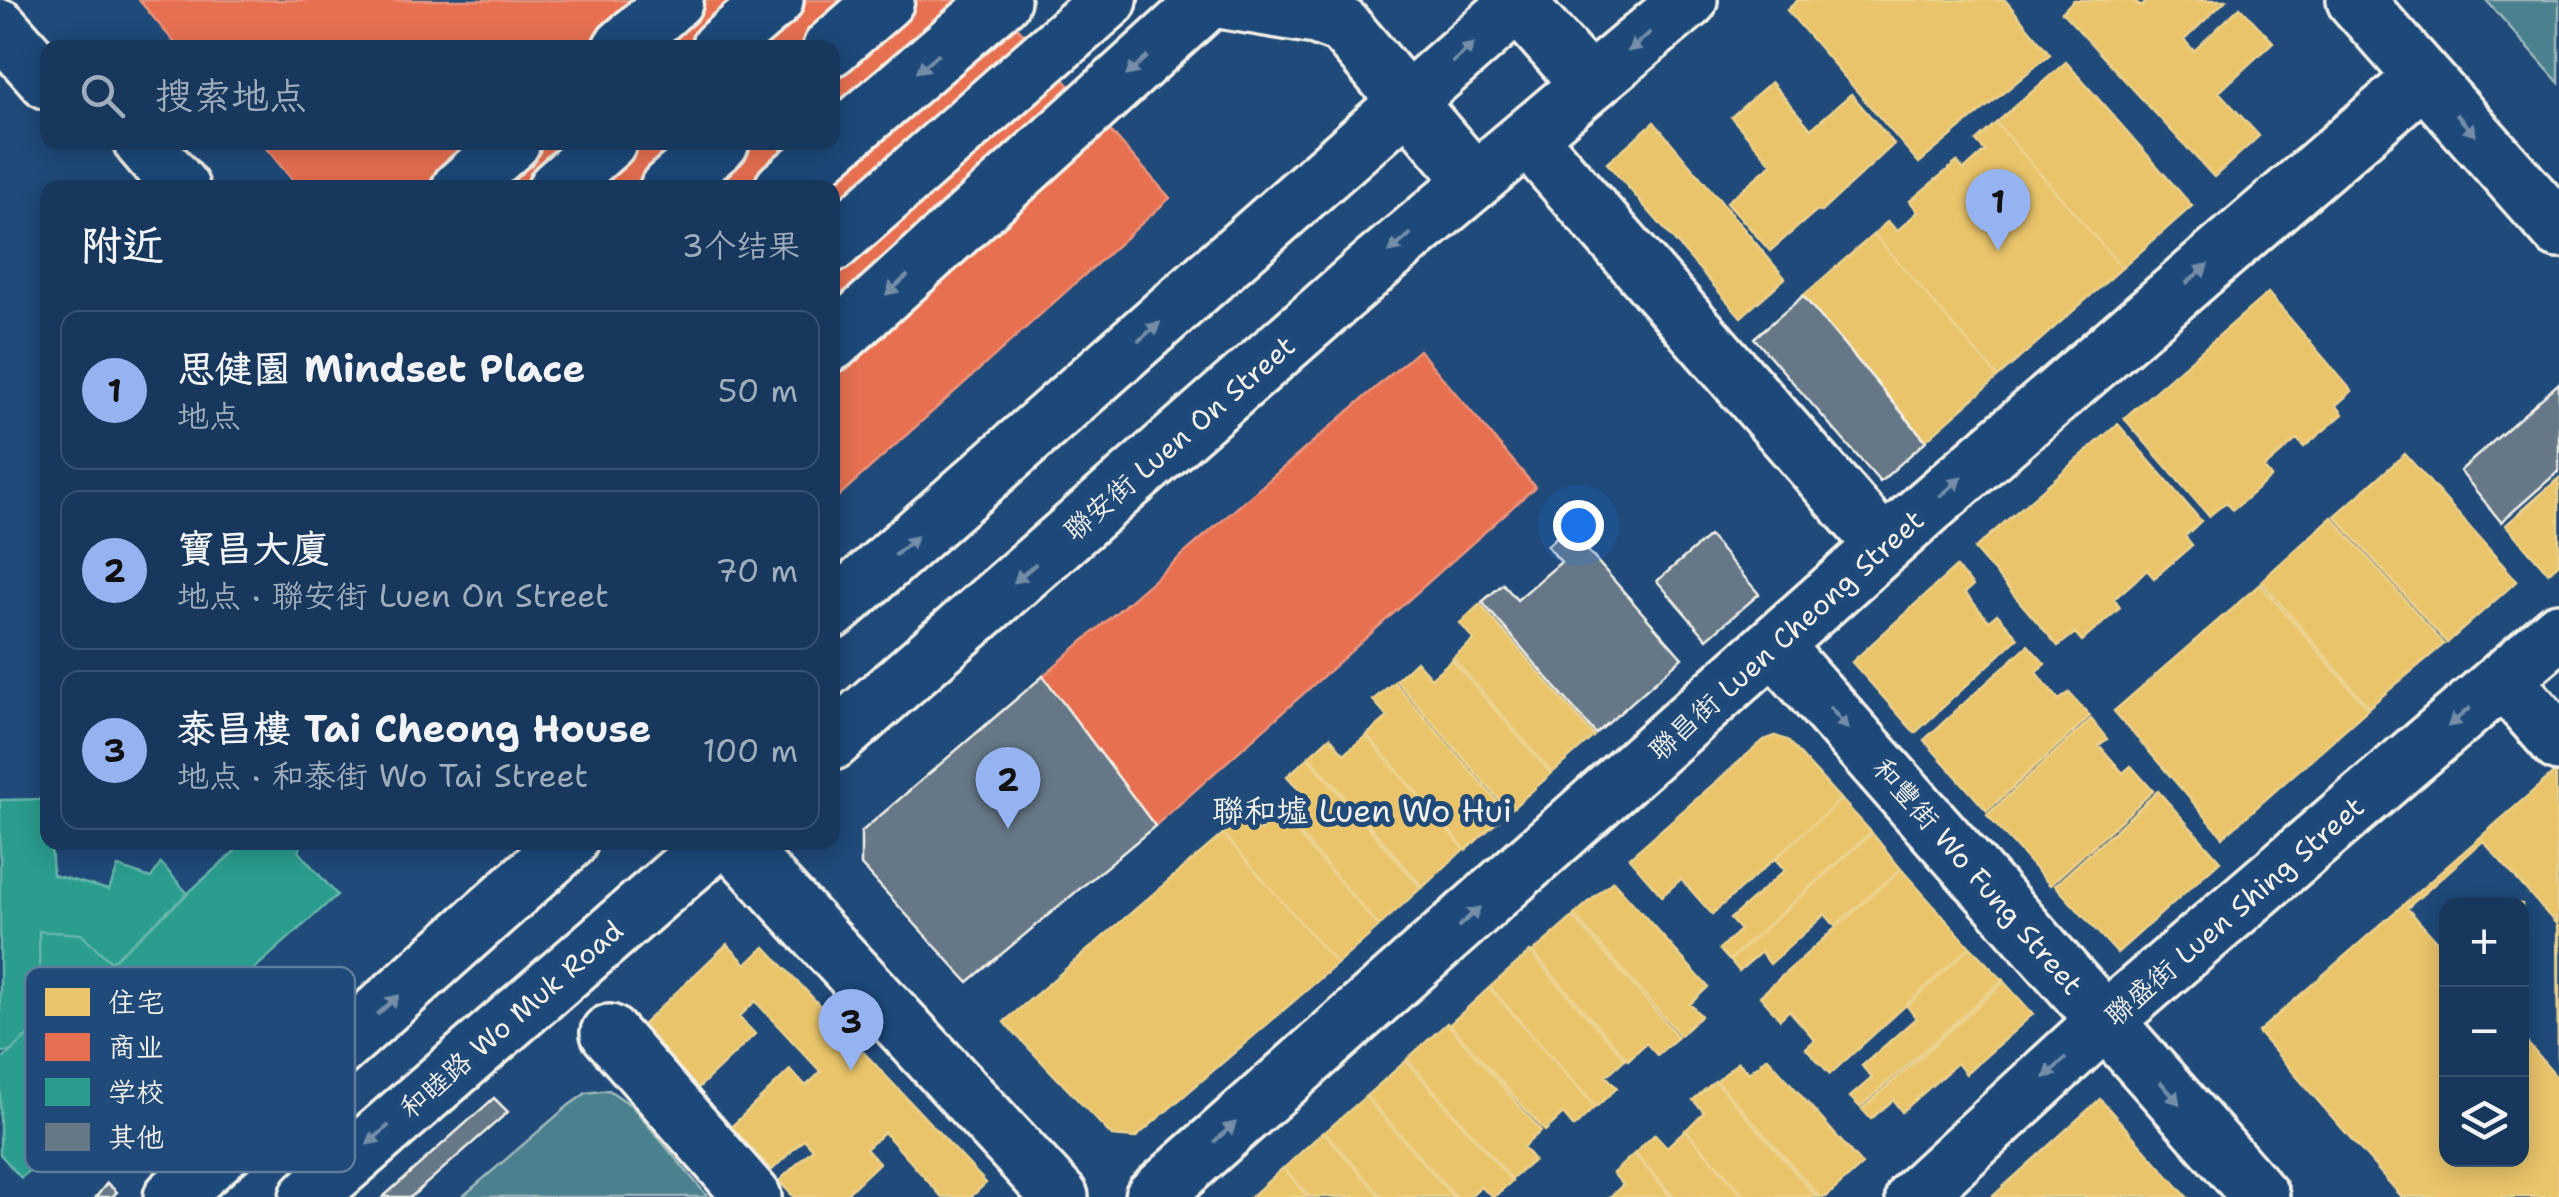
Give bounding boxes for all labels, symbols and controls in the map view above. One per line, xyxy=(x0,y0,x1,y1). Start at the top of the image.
one-way arrow xyxy=(1627,31,1652,52)
search box xyxy=(40,40,840,150)
one-way arrow xyxy=(1450,43,1475,65)
one-way arrow xyxy=(915,52,940,73)
one-way arrow xyxy=(1125,54,1150,76)
icon: search xyxy=(75,68,130,123)
text: 搜索地点 xyxy=(155,70,307,121)
one-way arrow xyxy=(2454,112,2476,137)
pin: 1 xyxy=(1966,168,2030,251)
text: 附近 xyxy=(80,217,164,273)
text: 3个结果 xyxy=(682,224,800,267)
one-way arrow xyxy=(1388,232,1413,254)
one-way arrow xyxy=(2184,264,2209,286)
one-way arrow xyxy=(885,273,910,295)
one-way arrow xyxy=(1137,321,1162,343)
street label: 聯安街 Luen On Street xyxy=(1055,327,1303,549)
text: 思健園 Mindset Place xyxy=(177,343,585,394)
text: 1 xyxy=(107,369,122,412)
text: 50 m xyxy=(718,369,798,412)
text: 地点 xyxy=(177,394,241,437)
one-way arrow xyxy=(1939,477,1964,499)
your location xyxy=(1553,500,1604,551)
street label: 聯昌街 Luen Cheong Street xyxy=(1640,501,1932,769)
text: 寶昌大廈 xyxy=(177,523,329,574)
one-way arrow xyxy=(893,536,918,558)
text: 2 xyxy=(103,549,126,592)
text: 70 m xyxy=(715,549,798,592)
one-way arrow xyxy=(1012,562,1037,584)
text: 地点 · 聯安街 Luen On Street xyxy=(177,574,609,617)
text: 泰昌樓 Tai Cheong House xyxy=(177,703,651,754)
one-way arrow xyxy=(1828,705,1850,730)
one-way arrow xyxy=(2446,706,2471,728)
text: 3 xyxy=(103,729,126,772)
text: 100 m xyxy=(702,729,798,772)
pin: 2 xyxy=(976,746,1040,829)
street label: 和豐街 Wo Fung Street xyxy=(1864,749,2092,1003)
text: 地点 · 和泰街 Wo Tai Street xyxy=(177,754,588,797)
street label: 聯盛街 Luen Shing Street xyxy=(2096,788,2372,1034)
district label: 聯和墟 Luen Wo Hui xyxy=(1212,789,1512,832)
map controls xyxy=(2439,897,2529,1167)
button: + xyxy=(2439,897,2529,987)
one-way arrow xyxy=(1456,906,1481,928)
street label: 和睦路 Wo Muk Road xyxy=(391,911,631,1127)
legend xyxy=(25,967,355,1172)
text: 住宅 xyxy=(108,983,164,1021)
button: − xyxy=(2439,987,2529,1077)
pin: 3 xyxy=(818,988,884,1071)
one-way arrow xyxy=(375,994,400,1016)
text: 商业 xyxy=(108,1028,164,1066)
one-way arrow xyxy=(2043,1056,2067,1079)
text: 学校 xyxy=(108,1073,164,1111)
button: layers xyxy=(2439,1077,2529,1167)
one-way arrow xyxy=(2158,1080,2180,1105)
text: 其他 xyxy=(108,1118,164,1156)
one-way arrow xyxy=(1213,1122,1238,1144)
one-way arrow xyxy=(366,1123,390,1146)

